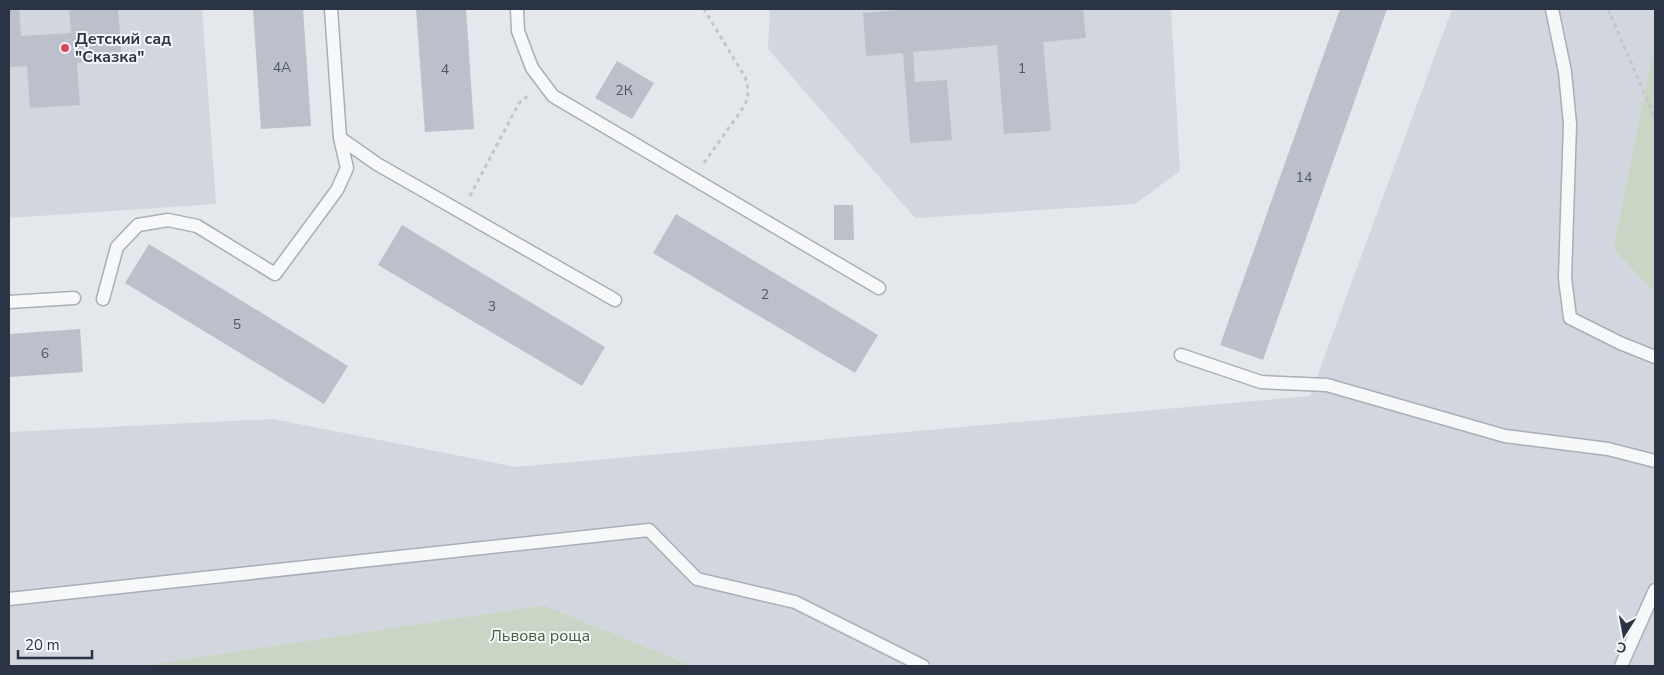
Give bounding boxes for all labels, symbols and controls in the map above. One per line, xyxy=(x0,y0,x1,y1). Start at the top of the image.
place label: Детский сад "Сказка" xyxy=(75,28,171,68)
marker: Детский сад "Сказка" xyxy=(59,42,71,54)
house number: 4А xyxy=(273,58,291,77)
house number: 1 xyxy=(1018,59,1026,78)
house number: 4 xyxy=(441,60,449,79)
house number: 2К xyxy=(615,81,633,100)
house number: 14 xyxy=(1296,168,1312,187)
house number: 2 xyxy=(761,285,769,304)
house number: 3 xyxy=(488,297,496,316)
house number: 5 xyxy=(233,315,241,334)
house number: 6 xyxy=(41,344,49,363)
north arrow xyxy=(1599,610,1649,660)
park label: Львова роща xyxy=(490,625,590,647)
scale bar xyxy=(18,628,91,660)
text: 20 m xyxy=(25,635,60,655)
text: С xyxy=(1615,637,1628,658)

